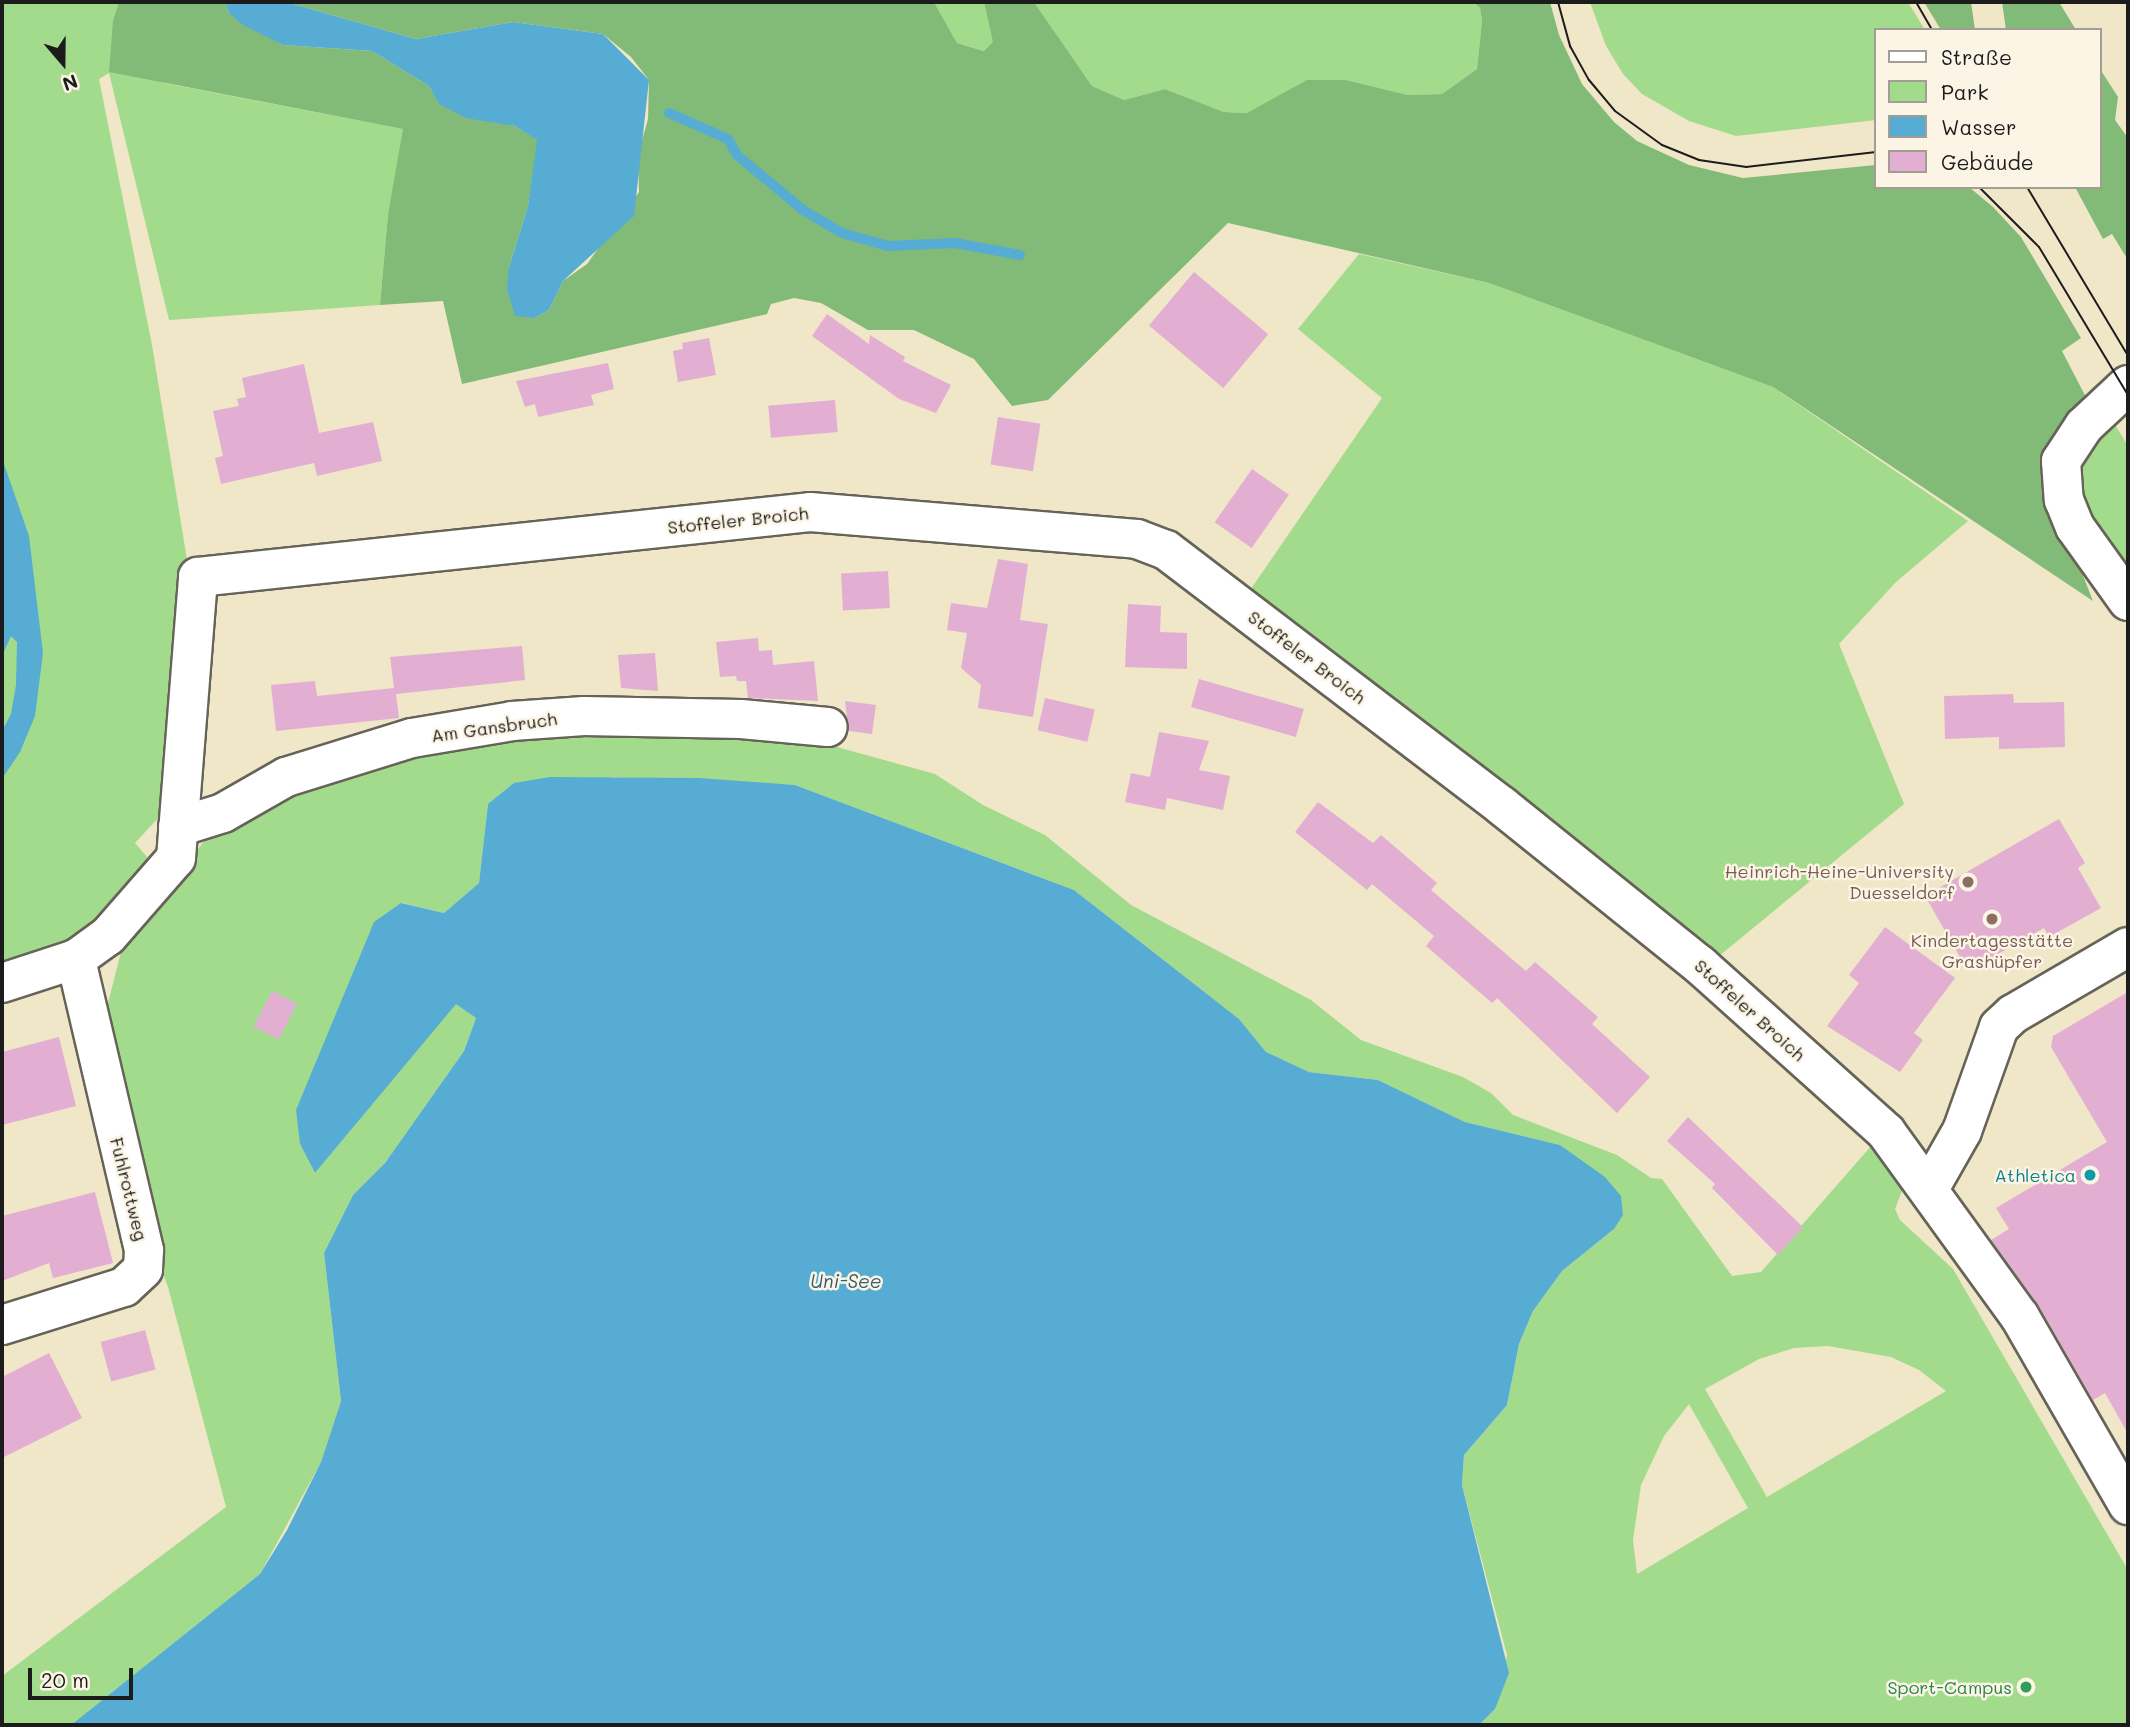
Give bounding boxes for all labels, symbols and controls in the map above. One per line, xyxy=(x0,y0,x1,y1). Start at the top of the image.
north arrow xyxy=(28,28,98,98)
legend xyxy=(1874,28,2102,189)
text: Straße xyxy=(1941,43,2012,70)
text: N xyxy=(59,69,81,97)
text: Park xyxy=(1941,78,1989,105)
text: Wasser xyxy=(1941,113,2016,140)
text: Gebäude xyxy=(1941,148,2034,175)
street label: Stoffeler Broich xyxy=(667,502,809,538)
street label: Stoffeler Broich xyxy=(1244,606,1370,708)
street label: Am Gansbruch xyxy=(430,707,558,747)
place label: Heinrich-Heine-University Duesseldorf xyxy=(1725,861,1954,903)
marker: Heinrich-Heine-University Duesseldorf xyxy=(1960,874,1976,890)
marker: Kindertagesstätte Grashüpfer xyxy=(1984,911,2000,927)
place label: Kindertagesstätte Grashüpfer xyxy=(1911,930,2073,972)
street label: Stoffeler Broich xyxy=(1690,955,1810,1065)
street label: Fuhlrottweg xyxy=(106,1135,152,1243)
place label: Athletica xyxy=(1995,1164,2076,1186)
marker: Athletica xyxy=(2082,1167,2098,1183)
water label: Uni-See xyxy=(810,1270,882,1292)
scale bar xyxy=(32,1654,136,1698)
text: 20 m xyxy=(41,1666,89,1693)
place label: Sport-Campus xyxy=(1887,1676,2012,1698)
marker: Sport-Campus xyxy=(2018,1679,2034,1695)

